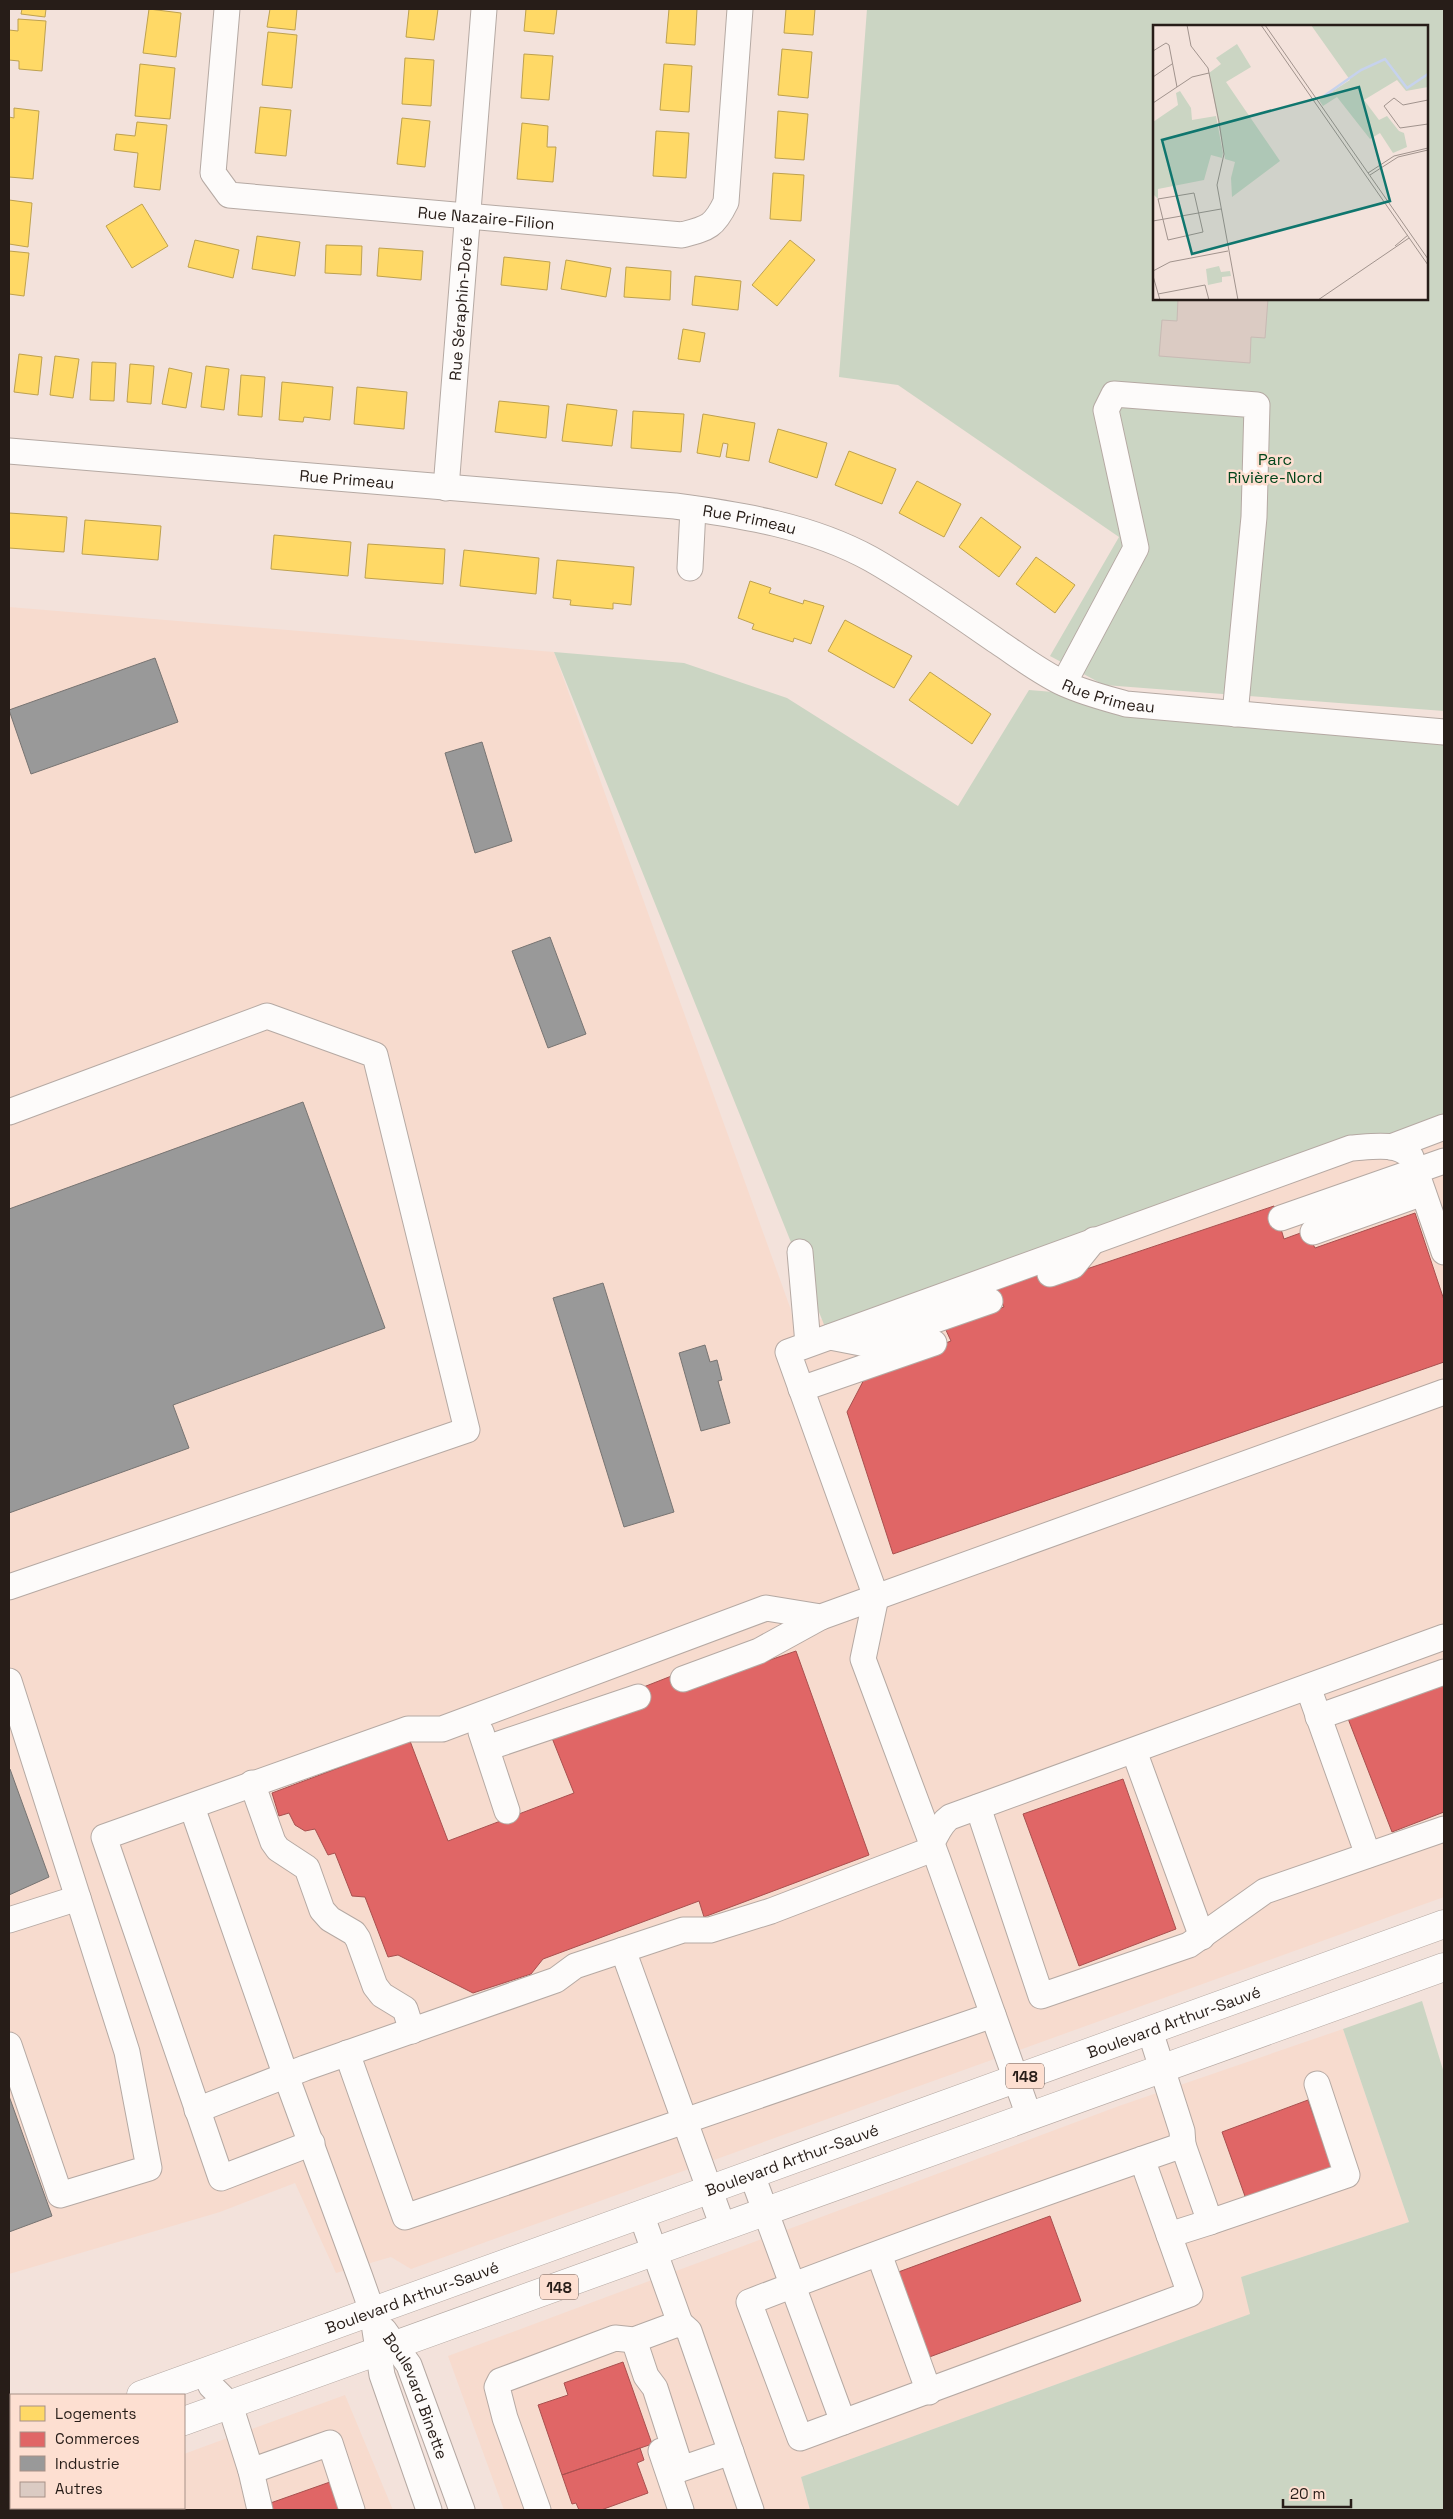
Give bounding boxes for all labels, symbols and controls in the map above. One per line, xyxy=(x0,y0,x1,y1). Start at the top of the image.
inset map xyxy=(1153,25,1428,300)
street label: Rue Nazaire-Filion xyxy=(417,201,556,234)
street label: Rue Séraphin-Doré xyxy=(444,236,476,381)
park label: Parc Rivière-Nord xyxy=(1227,449,1323,488)
street label: Rue Primeau xyxy=(299,465,395,493)
street label: Rue Primeau xyxy=(701,500,799,539)
street label: Rue Primeau xyxy=(1059,674,1156,717)
street label: Boulevard Arthur-Sauvé xyxy=(1084,1981,1263,2063)
road number: 148 xyxy=(1006,2064,1044,2088)
street label: Boulevard Arthur-Sauvé xyxy=(702,2119,882,2201)
street label: Boulevard Arthur-Sauvé xyxy=(322,2256,502,2338)
road number: 148 xyxy=(540,2274,578,2300)
street label: Boulevard Binette xyxy=(379,2328,453,2462)
legend xyxy=(10,2394,185,2509)
text: Logements xyxy=(55,2404,137,2423)
text: Commerces xyxy=(55,2429,140,2448)
text: Industrie xyxy=(55,2454,120,2473)
scale bar xyxy=(1283,2476,1350,2508)
text: Autres xyxy=(55,2479,103,2498)
text: 20 m xyxy=(1290,2484,1325,2503)

